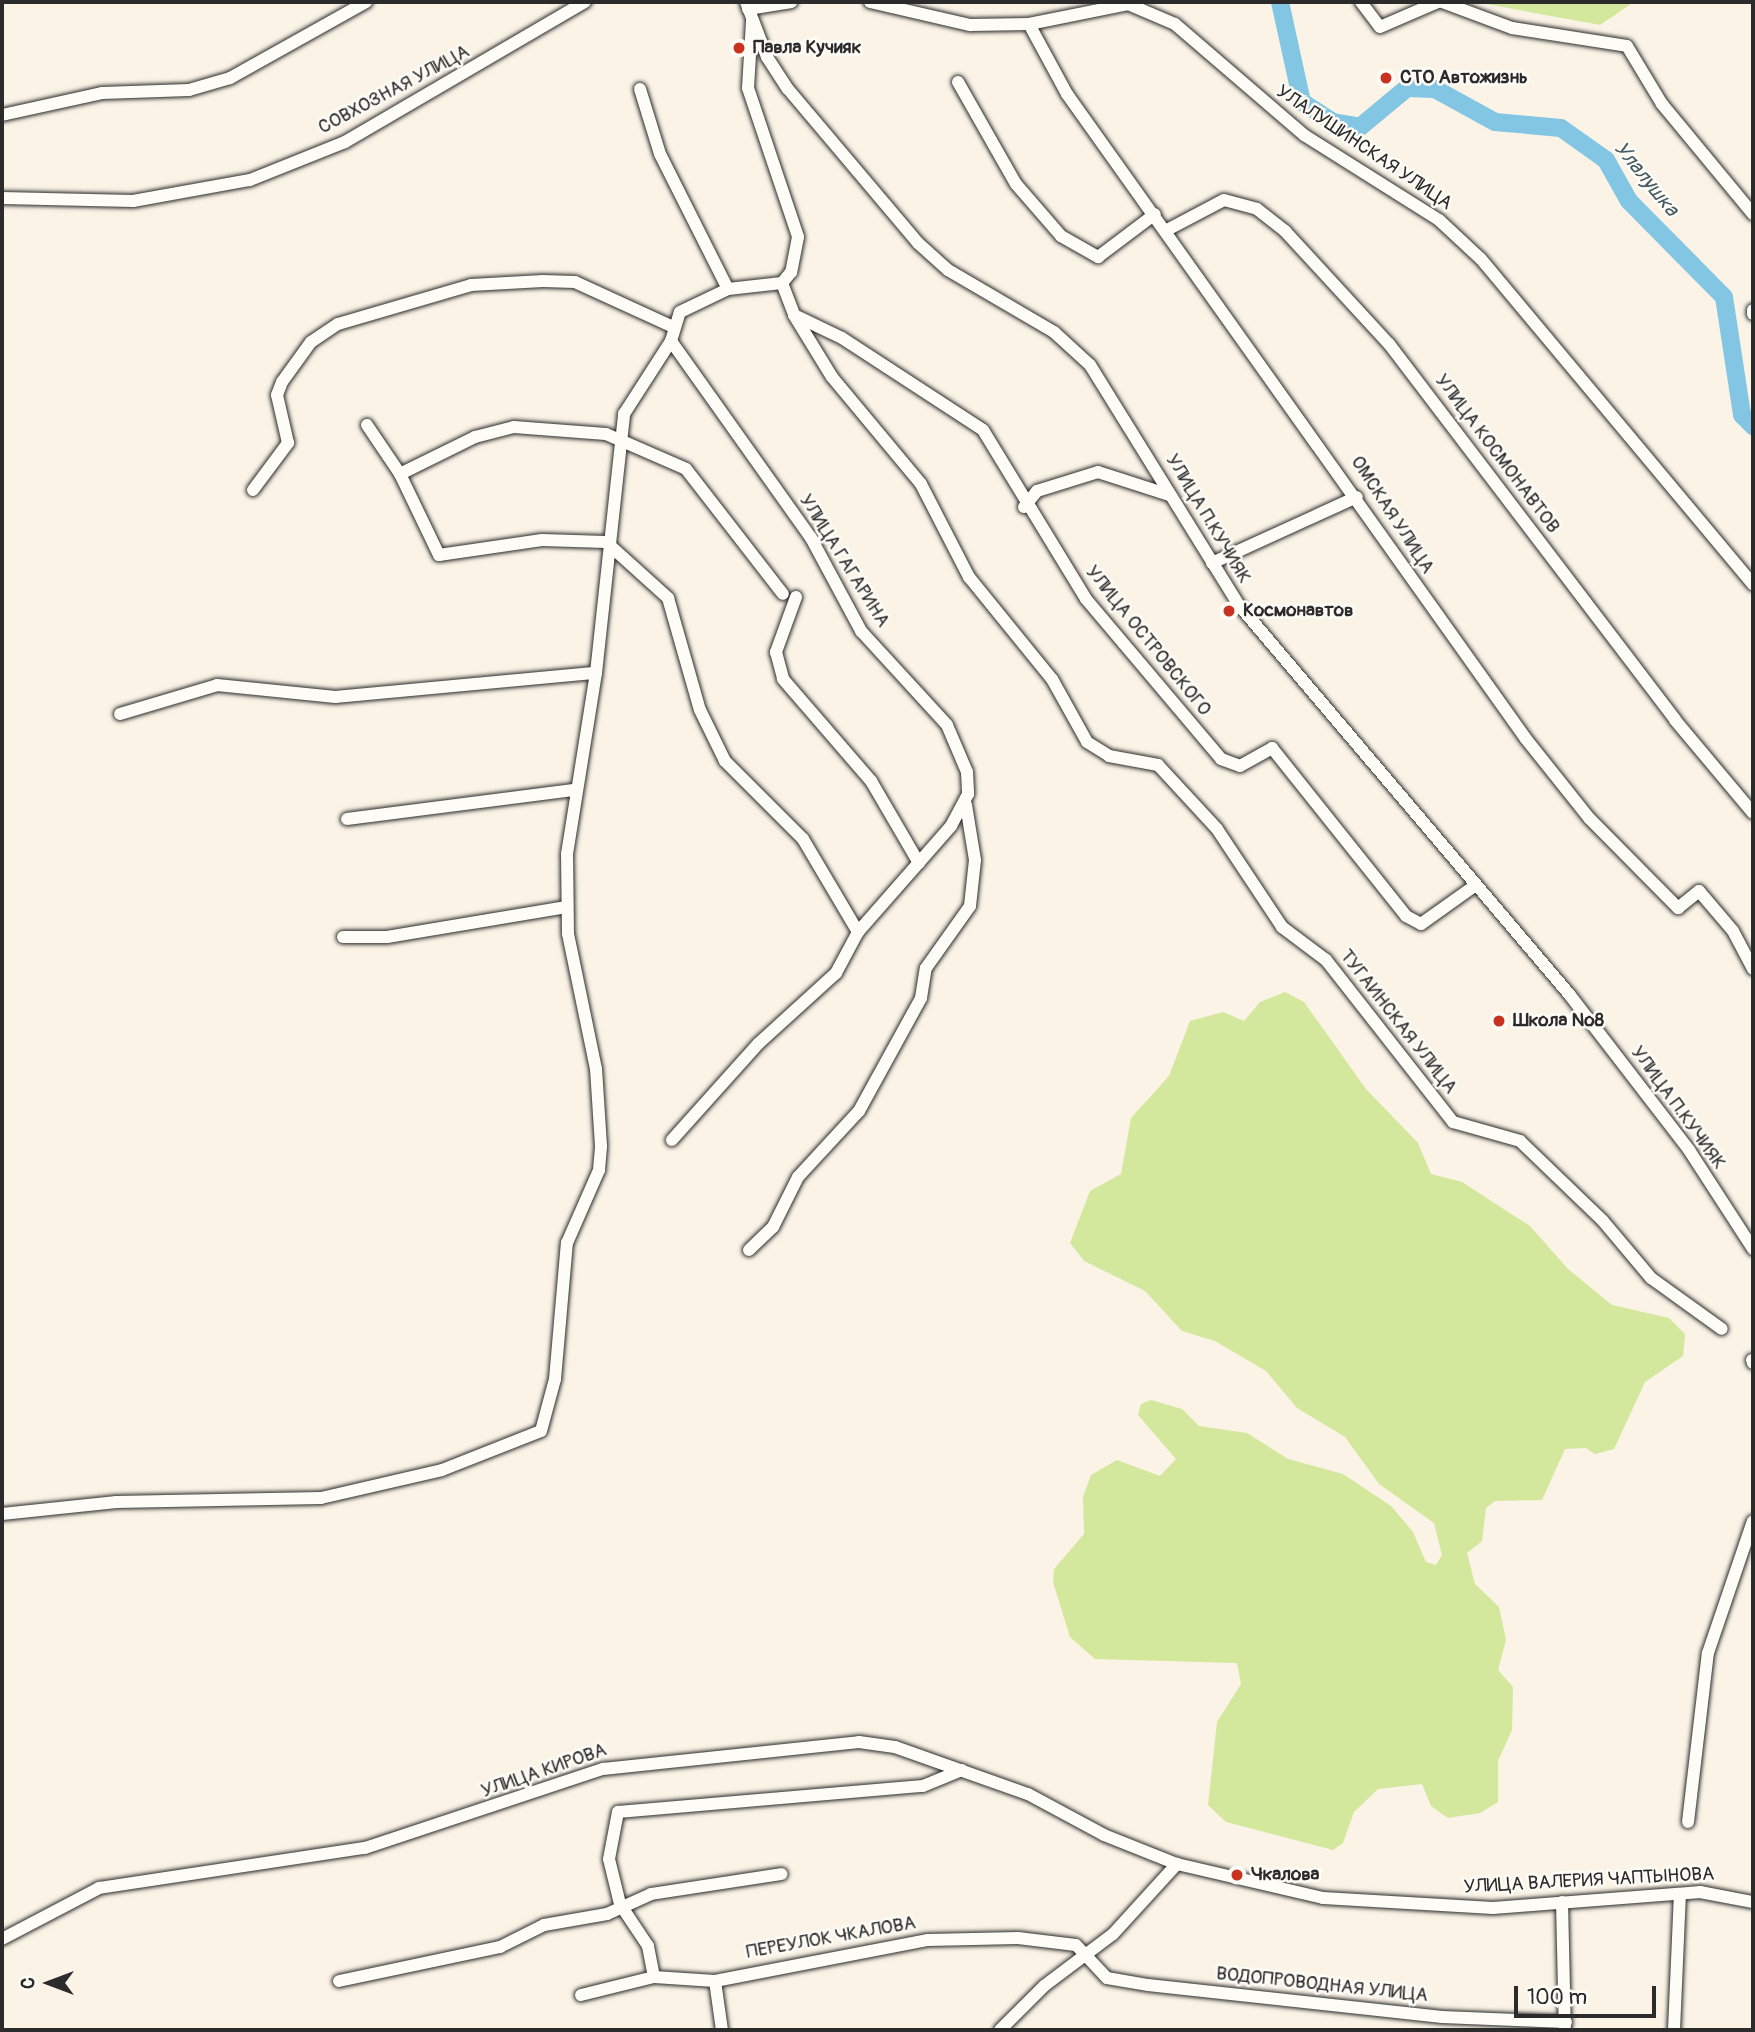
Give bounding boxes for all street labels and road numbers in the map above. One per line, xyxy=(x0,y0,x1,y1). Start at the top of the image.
street label: СОВХОЗНАЯ УЛИЦА xyxy=(315,41,473,139)
street label: УЛАЛУШИНСКАЯ УЛИЦА xyxy=(1272,81,1456,215)
street label: УЛИЦА КОСМОНАВТОВ xyxy=(1430,370,1564,538)
street label: УЛИЦА П.КУЧИЯК xyxy=(1160,450,1256,588)
street label: ОМСКАЯ УЛИЦА xyxy=(1345,452,1439,578)
street label: УЛИЦА ГАГАРИНА xyxy=(794,490,894,632)
street label: УЛИЦА ОСТРОВСКОГО xyxy=(1080,561,1216,721)
street label: ТУГАИНСКАЯ УЛИЦА xyxy=(1335,945,1461,1099)
street label: УЛИЦА П.КУЧИЯК xyxy=(1626,1042,1730,1174)
street label: УЛИЦА КИРОВА xyxy=(478,1739,610,1803)
street label: УЛИЦА ВАЛЕРИЯ ЧАПТЫНОВА xyxy=(1463,1863,1715,1899)
street label: ПЕРЕУЛОК ЧКАЛОВА xyxy=(744,1912,918,1964)
street label: ВОДОПРОВОДНАЯ УЛИЦА xyxy=(1215,1963,1429,2007)

